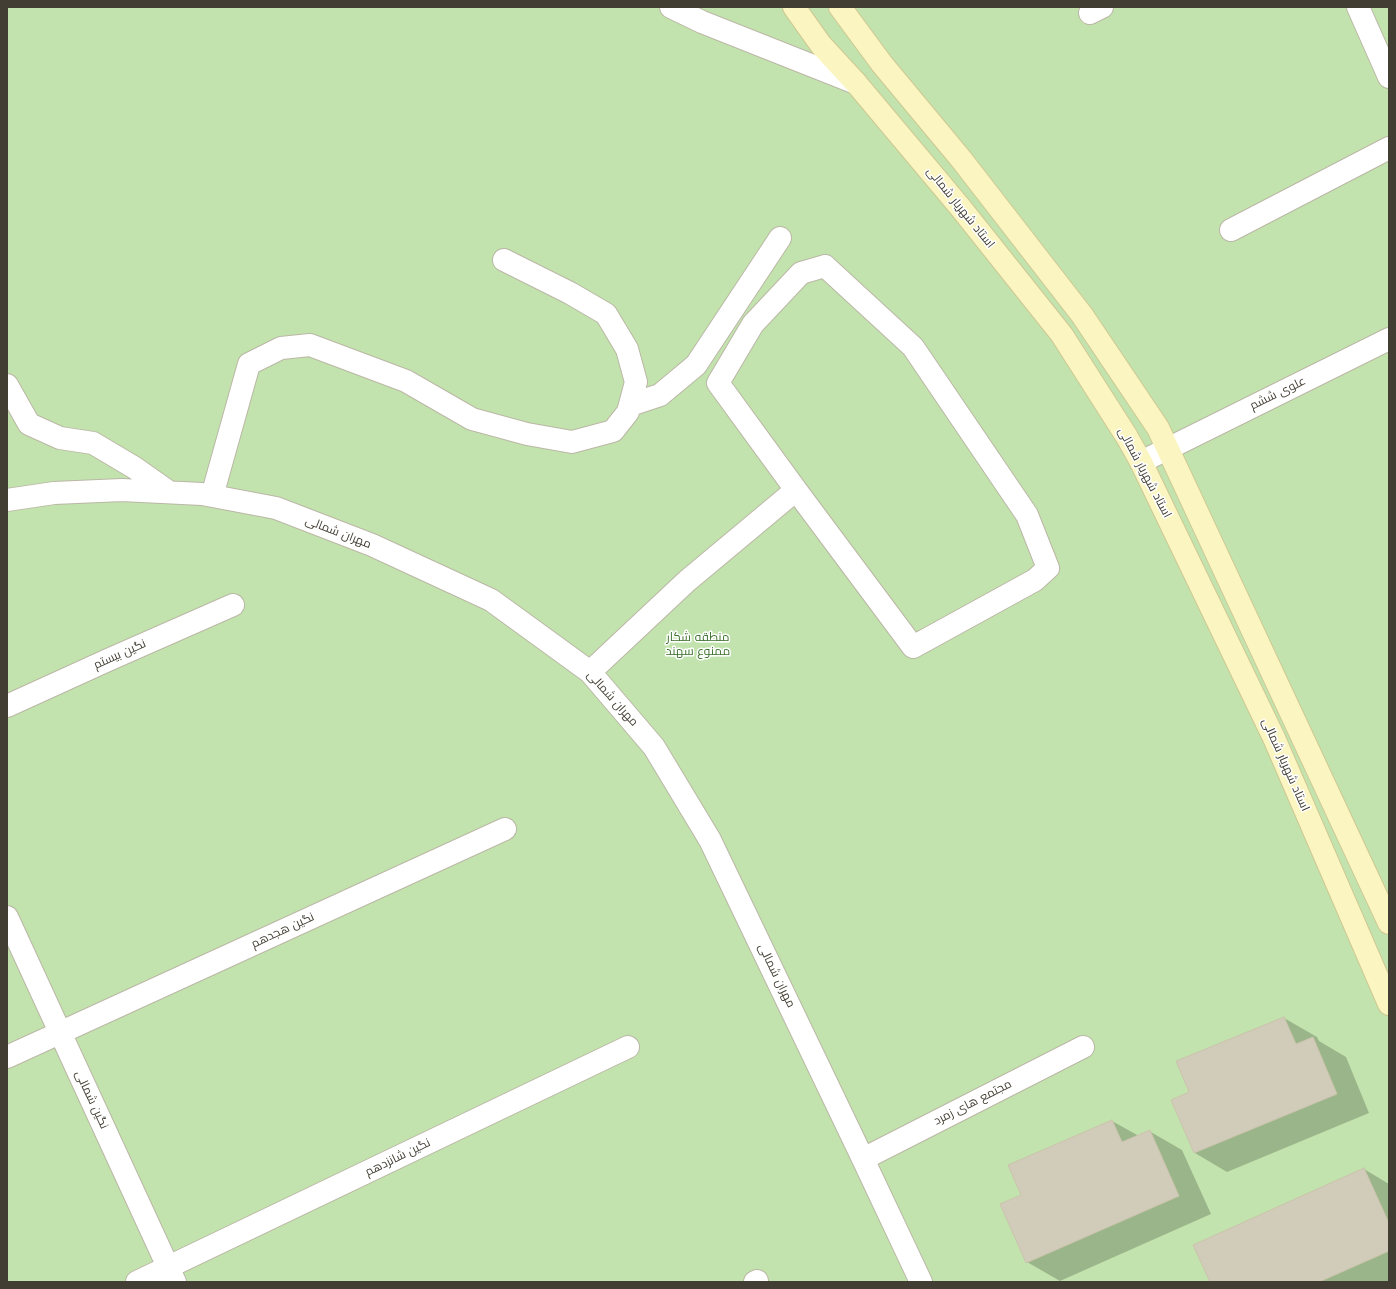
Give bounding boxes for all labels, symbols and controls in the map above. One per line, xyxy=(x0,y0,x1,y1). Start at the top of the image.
street label: استاد شهریار شمالی xyxy=(923,165,997,251)
street label: علوی ششم xyxy=(1248,374,1308,414)
street label: استاد شهریار شمالی xyxy=(1114,425,1174,521)
street label: مهران شمالی xyxy=(303,514,373,552)
park label: منطقه شکار ممنوع سهند xyxy=(666,631,730,659)
street label: نگین بیستم xyxy=(92,637,148,673)
street label: مهران شمالی xyxy=(583,668,641,730)
street label: استاد شهریار شمالی xyxy=(1258,716,1312,814)
street label: نگین هجدهم xyxy=(249,910,317,952)
street label: مهران شمالی xyxy=(754,942,798,1010)
street label: نگین شمالی xyxy=(71,1069,111,1131)
street label: مجتمع های زمرد xyxy=(932,1077,1014,1129)
street label: نگین شانزدهم xyxy=(363,1136,433,1180)

